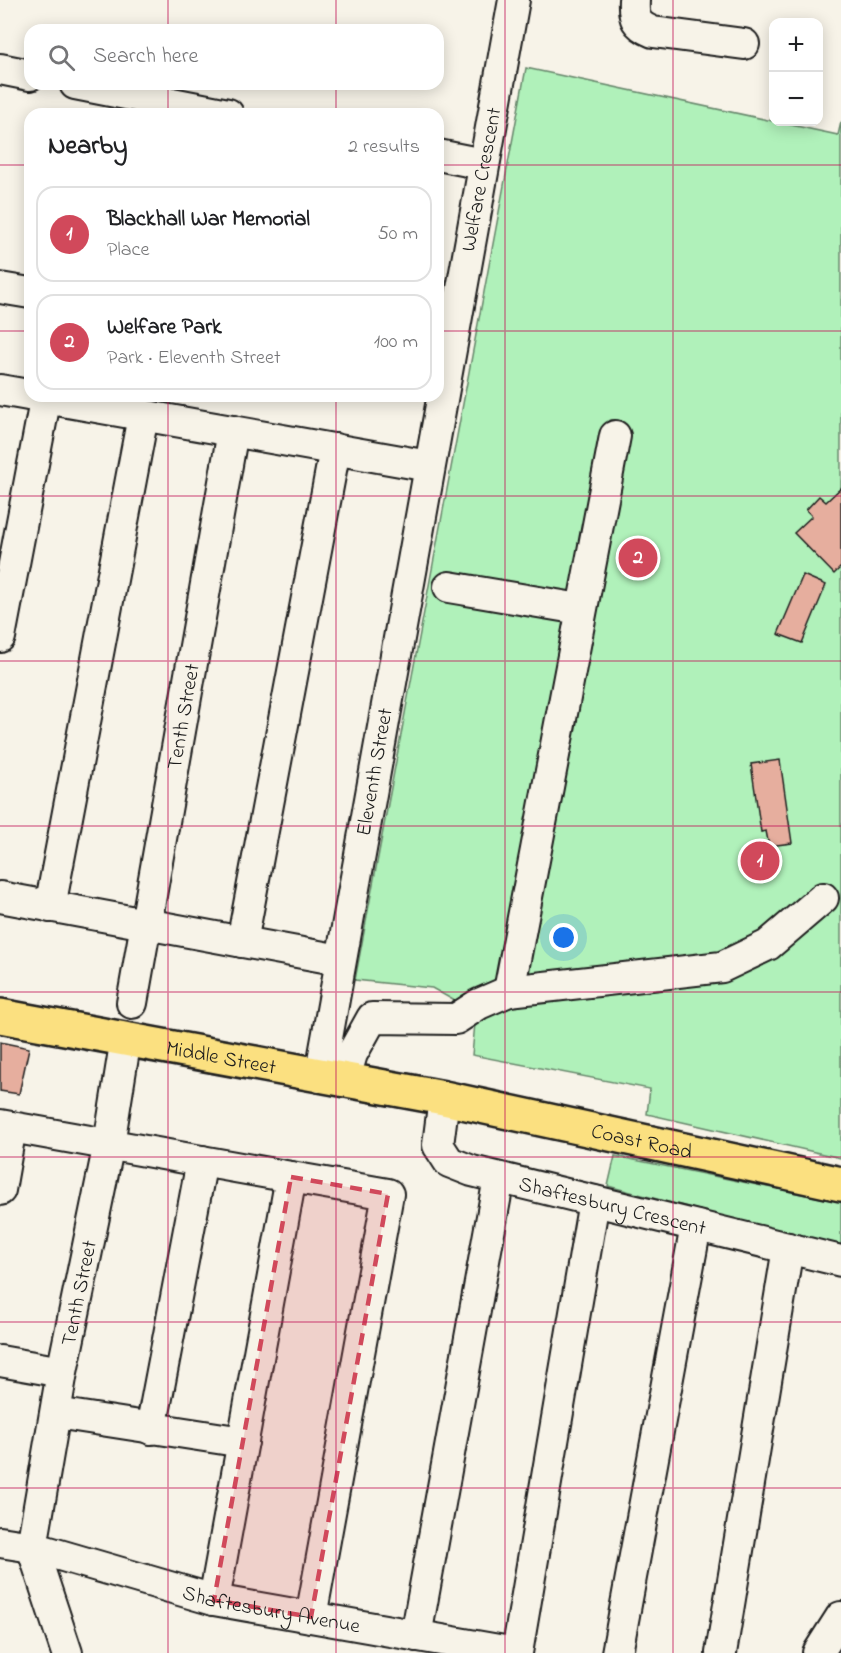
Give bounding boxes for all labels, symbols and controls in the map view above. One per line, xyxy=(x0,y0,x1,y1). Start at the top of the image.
map controls xyxy=(769,18,823,126)
button: + xyxy=(769,18,823,72)
search box xyxy=(24,24,444,90)
icon: search xyxy=(45,41,78,74)
text: Search here xyxy=(93,41,198,73)
button: − xyxy=(769,72,823,126)
street label: Welfare Crescent xyxy=(454,105,510,254)
text: Nearby xyxy=(48,128,127,166)
text: 2 results xyxy=(348,133,420,162)
text: Blackhall War Memorial xyxy=(107,204,310,236)
text: 1 xyxy=(66,220,73,249)
text: 50 m xyxy=(377,220,418,249)
text: Place xyxy=(107,236,149,265)
text: Welfare Park xyxy=(107,312,222,344)
text: 2 xyxy=(65,328,74,357)
text: 100 m xyxy=(374,328,418,357)
text: Park · Eleventh Street xyxy=(107,344,281,373)
pin: 2 xyxy=(618,536,658,580)
street label: Tenth Street xyxy=(160,661,209,772)
street label: Eleventh Street xyxy=(350,706,402,838)
pin: 1 xyxy=(740,838,780,884)
your location xyxy=(549,923,578,952)
street label: Middle Street xyxy=(163,1034,278,1084)
street label: Coast Road xyxy=(588,1117,695,1168)
street label: Shaftesbury Crescent xyxy=(515,1170,709,1245)
street label: Tenth Street xyxy=(55,1238,106,1349)
street label: Shaftesbury Avenue xyxy=(178,1579,363,1643)

